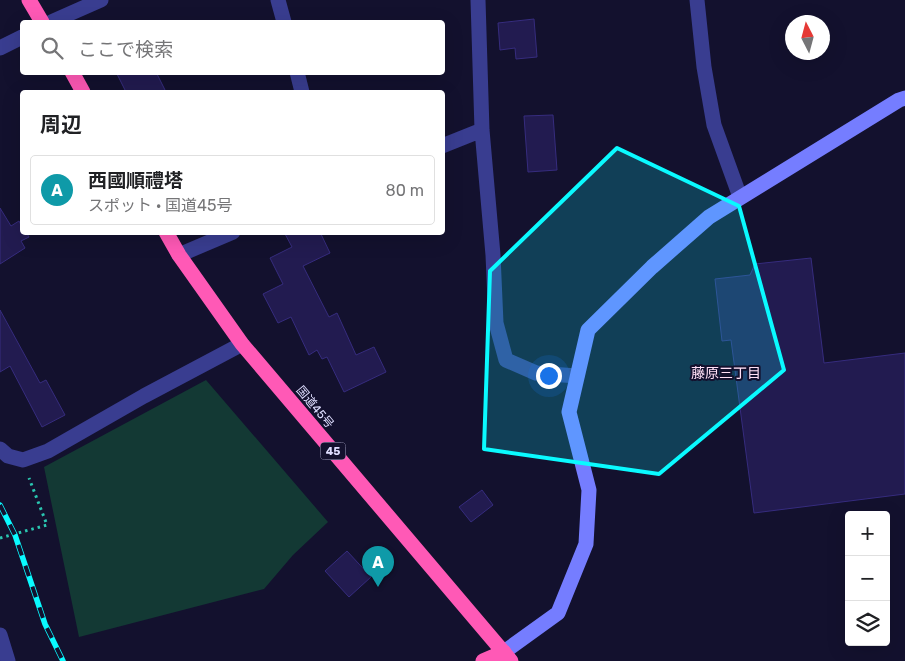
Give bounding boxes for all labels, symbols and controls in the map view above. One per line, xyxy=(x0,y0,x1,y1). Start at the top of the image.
north arrow xyxy=(785,15,830,60)
search box xyxy=(20,20,445,75)
icon: search xyxy=(38,34,66,62)
text: ここで検索 xyxy=(78,38,173,61)
text: 周辺 xyxy=(40,112,82,137)
text: 西國順禮塔 xyxy=(88,169,183,192)
text: A xyxy=(51,181,63,200)
text: 80 m xyxy=(386,181,424,200)
text: スポット · 国道45号 xyxy=(88,196,233,215)
your location xyxy=(536,363,562,389)
district label: 藤原三丁目 xyxy=(691,365,761,382)
street label: 国道45号 xyxy=(293,383,337,431)
road number: 45 xyxy=(320,442,346,460)
map controls xyxy=(845,511,890,646)
button: + xyxy=(845,511,890,556)
pin: A xyxy=(362,546,394,587)
button: − xyxy=(845,556,890,601)
button: layers xyxy=(845,601,890,646)

